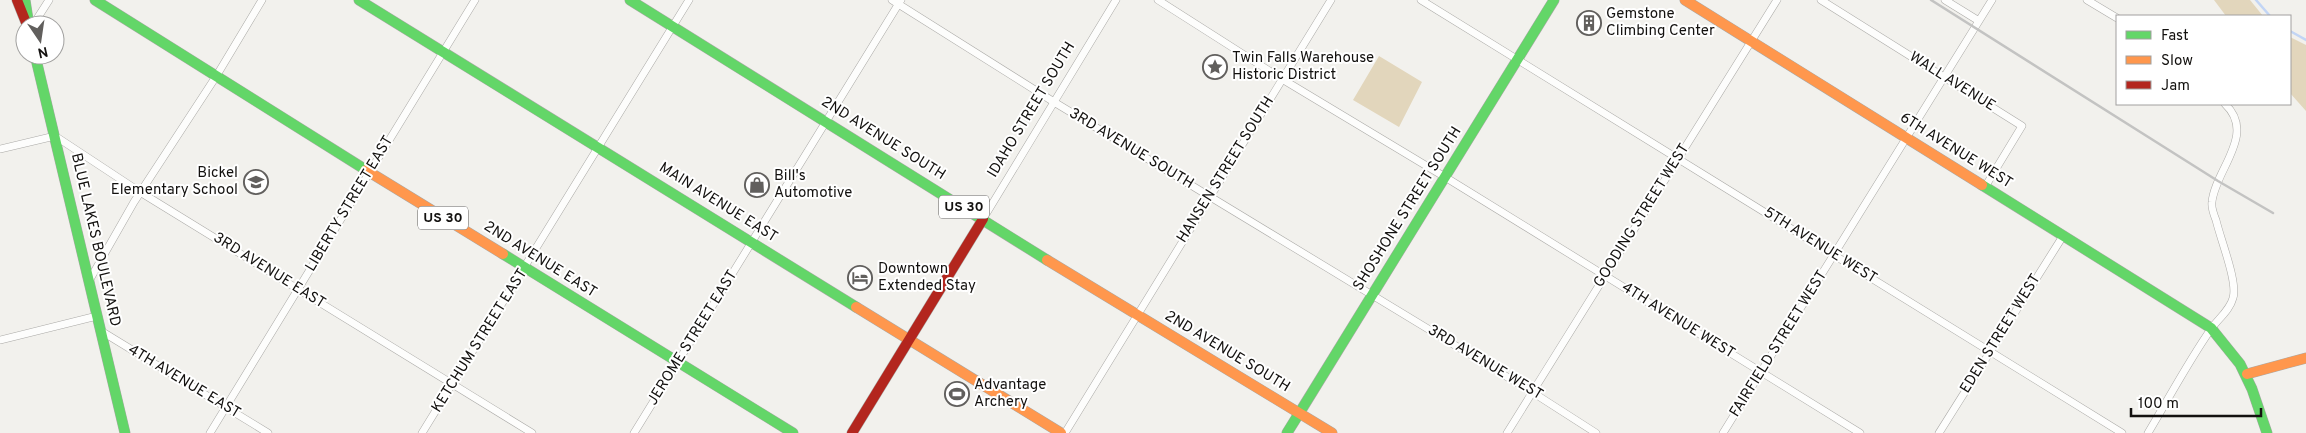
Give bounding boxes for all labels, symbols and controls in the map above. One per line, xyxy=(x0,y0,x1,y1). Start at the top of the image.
place label: Gemstone Climbing Center xyxy=(1606,5,1715,41)
building icon: Gemstone Climbing Center xyxy=(1576,10,1602,36)
north arrow xyxy=(15,15,65,65)
legend xyxy=(2116,15,2291,105)
text: Fast xyxy=(2161,27,2189,46)
street label: IDAHO STREET SOUTH xyxy=(984,39,1080,181)
text: N xyxy=(36,42,49,61)
street label: WALL AVENUE xyxy=(1905,48,1999,116)
place label: Twin Falls Warehouse Historic District xyxy=(1232,49,1374,85)
text: Slow xyxy=(2161,52,2193,71)
place icon: Twin Falls Warehouse Historic District xyxy=(1202,54,1228,80)
text: Jam xyxy=(2161,77,2190,96)
street label: 2ND AVENUE SOUTH xyxy=(817,93,949,185)
street label: HANSEN STREET SOUTH xyxy=(1173,93,1279,247)
street label: 3RD AVENUE SOUTH xyxy=(1065,104,1197,194)
street label: 6TH AVENUE WEST xyxy=(1896,109,2016,193)
street label: SHOSHONE STREET SOUTH xyxy=(1350,123,1466,295)
street label: LIBERTY STREET EAST xyxy=(302,133,398,275)
street label: GOODING STREET WEST xyxy=(1590,140,1694,292)
street label: BLUE LAKES BOULEVARD xyxy=(66,151,124,329)
street label: MAIN AVENUE EAST xyxy=(655,159,781,247)
place label: Bickel Elementary School xyxy=(111,164,238,200)
place label: Bill's Automotive xyxy=(774,167,852,203)
school or university icon: Bickel Elementary School xyxy=(243,169,269,195)
shop icon: Bill's Automotive xyxy=(744,172,770,198)
road number: US 30 xyxy=(939,196,989,218)
street label: 5TH AVENUE WEST xyxy=(1760,203,1880,289)
road number: US 30 xyxy=(418,207,468,230)
street label: 2ND AVENUE EAST xyxy=(480,218,600,302)
street label: 3RD AVENUE EAST xyxy=(209,229,329,313)
place label: Downtown Extended Stay xyxy=(878,260,976,296)
street label: KETCHUM STREET EAST xyxy=(428,265,532,417)
hotel icon: Downtown Extended Stay xyxy=(847,265,873,291)
street label: JEROME STREET EAST xyxy=(644,267,742,409)
street label: FAIRFIELD STREET WEST xyxy=(1726,267,1832,421)
street label: EDEN STREET WEST xyxy=(1957,271,2045,397)
street label: 4TH AVENUE WEST xyxy=(1618,278,1738,364)
street label: 2ND AVENUE SOUTH xyxy=(1161,307,1293,397)
street label: 3RD AVENUE WEST xyxy=(1424,321,1546,405)
street label: 4TH AVENUE EAST xyxy=(124,341,244,423)
place label: Advantage Archery xyxy=(974,376,1046,412)
sports icon: Advantage Archery xyxy=(944,381,970,407)
scale bar xyxy=(2131,386,2261,418)
text: 100 m xyxy=(2138,395,2179,414)

